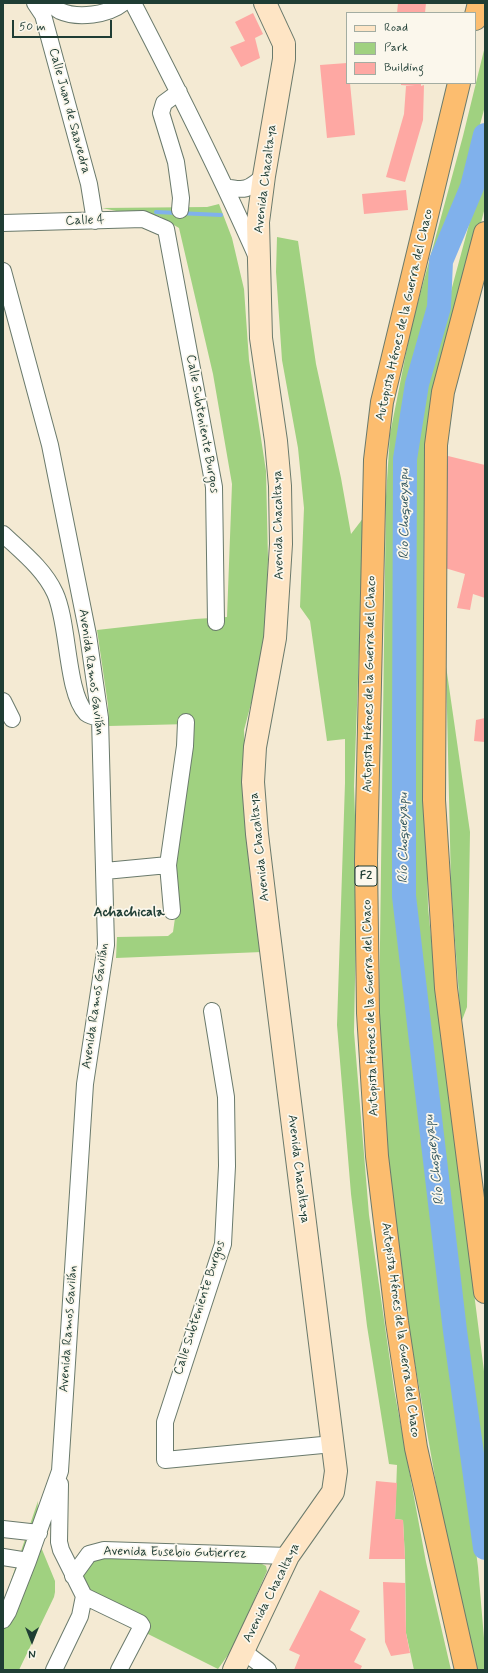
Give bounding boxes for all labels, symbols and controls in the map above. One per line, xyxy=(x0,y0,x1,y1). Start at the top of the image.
scale bar xyxy=(14,12,114,38)
legend xyxy=(346,12,476,84)
text: 50 m xyxy=(19,19,46,35)
text: Road xyxy=(384,20,408,36)
text: Park xyxy=(384,40,408,56)
street label: Calle Juan de Saavedra xyxy=(45,46,93,176)
text: Building xyxy=(384,60,424,76)
street label: Avenida Chacaltaya xyxy=(252,124,280,234)
street label: Autopista Héroes de la Guerra del Chaco xyxy=(373,208,437,422)
street label: Calle 4 xyxy=(65,213,105,229)
street label: Calle Subteniente Burgos xyxy=(182,354,222,494)
water label: Río Choqueyapu xyxy=(397,469,413,559)
street label: Avenida Chacaltaya xyxy=(270,470,288,580)
street label: Autopista Héroes de la Guerra del Chaco xyxy=(360,575,380,793)
street label: Avenida Ramos Gavilán xyxy=(74,608,108,736)
street label: Avenida Chacaltaya xyxy=(247,792,273,902)
water label: Río Choqueyapu xyxy=(396,793,412,883)
road number: F2 xyxy=(355,866,377,886)
street label: Autopista Héroes de la Guerra del Chaco xyxy=(359,899,383,1117)
district label: Achachicala xyxy=(93,905,165,921)
street label: Avenida Ramos Gavilán xyxy=(79,942,113,1070)
street label: Avenida Chacaltaya xyxy=(284,1114,312,1224)
water label: Río Choqueyapu xyxy=(421,1114,449,1206)
street label: Autopista Héroes de la Guerra del Chaco xyxy=(377,1222,423,1438)
street label: Calle Subteniente Burgos xyxy=(171,1239,229,1377)
street label: Avenida Ramos Gavilán xyxy=(57,1265,81,1393)
street label: Avenida Chacaltaya xyxy=(240,1541,304,1645)
street label: Avenida Eusebio Gutierrez xyxy=(103,1544,247,1562)
north arrow xyxy=(12,1621,52,1661)
text: N xyxy=(28,1646,36,1660)

